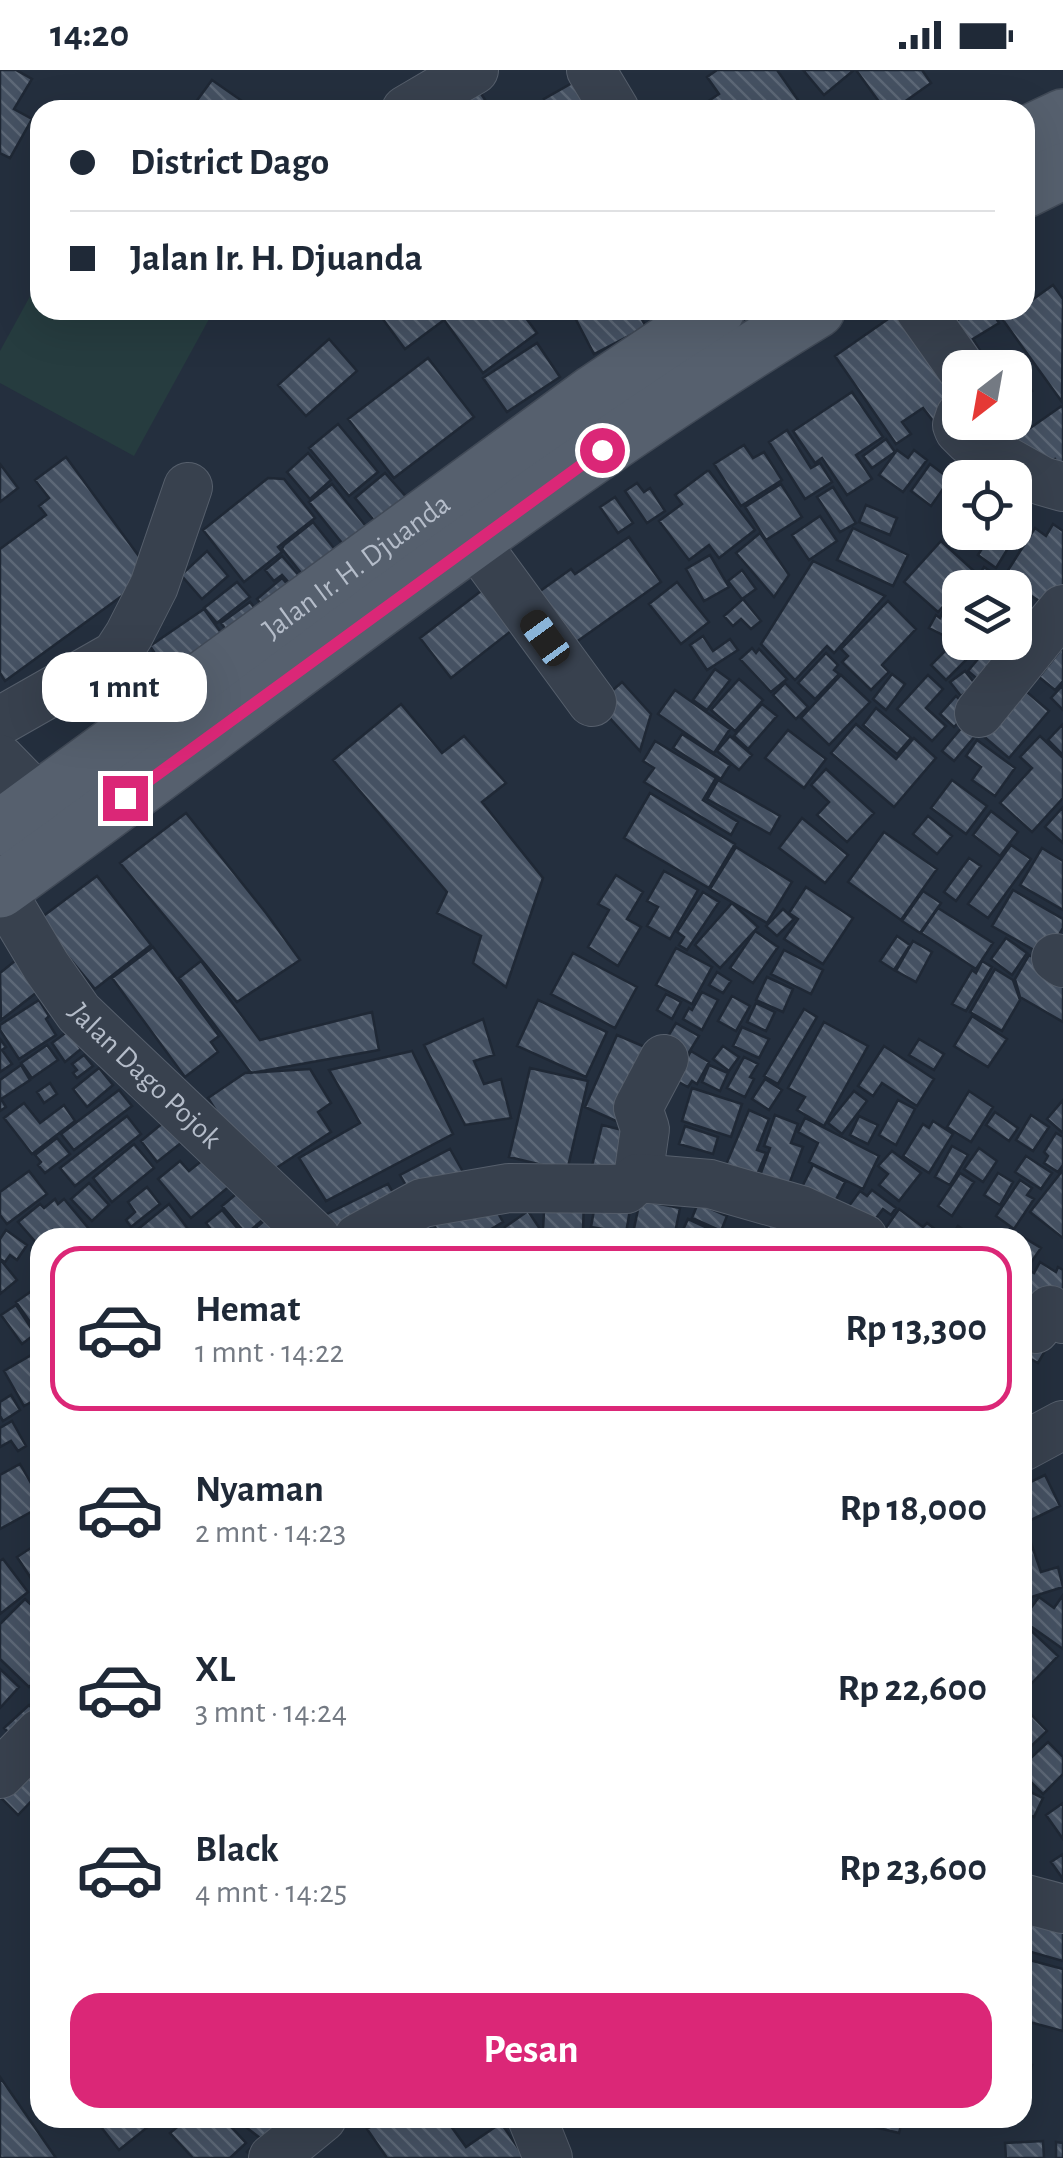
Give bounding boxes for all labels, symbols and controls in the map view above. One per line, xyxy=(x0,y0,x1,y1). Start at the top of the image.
text: 14:20 xyxy=(50,16,129,54)
text: District Dago xyxy=(130,144,329,182)
text: Jalan Ir. H. Djuanda xyxy=(130,240,423,278)
north arrow xyxy=(942,350,1032,440)
map controls xyxy=(942,350,1032,660)
route start xyxy=(580,428,625,473)
button: locate xyxy=(942,460,1032,550)
street label: Jalan Ir. H. Djuanda xyxy=(257,488,456,645)
button: layers xyxy=(942,570,1032,660)
car xyxy=(515,605,575,671)
callout: 1 mnt xyxy=(42,653,208,723)
text: 1 mnt xyxy=(90,671,159,703)
route end xyxy=(103,776,148,821)
street label: Jalan Dago Pojok xyxy=(62,998,227,1154)
icon: car xyxy=(75,1284,165,1374)
text: Hemat xyxy=(195,1291,300,1329)
text: Rp 13,300 xyxy=(845,1310,987,1348)
text: 1 mnt · 14:22 xyxy=(195,1336,344,1368)
icon: car xyxy=(75,1464,165,1554)
text: Nyaman xyxy=(195,1471,324,1509)
text: Rp 18,000 xyxy=(839,1490,987,1528)
text: 2 mnt · 14:23 xyxy=(195,1516,346,1548)
icon: car xyxy=(75,1644,165,1734)
text: XL xyxy=(195,1651,235,1689)
text: Rp 22,600 xyxy=(837,1670,987,1708)
text: 3 mnt · 14:24 xyxy=(195,1696,347,1728)
icon: car xyxy=(75,1824,165,1914)
text: Black xyxy=(195,1831,279,1869)
text: Rp 23,600 xyxy=(839,1850,987,1888)
text: 4 mnt · 14:25 xyxy=(195,1876,347,1908)
button: Pesan xyxy=(70,1993,992,2108)

